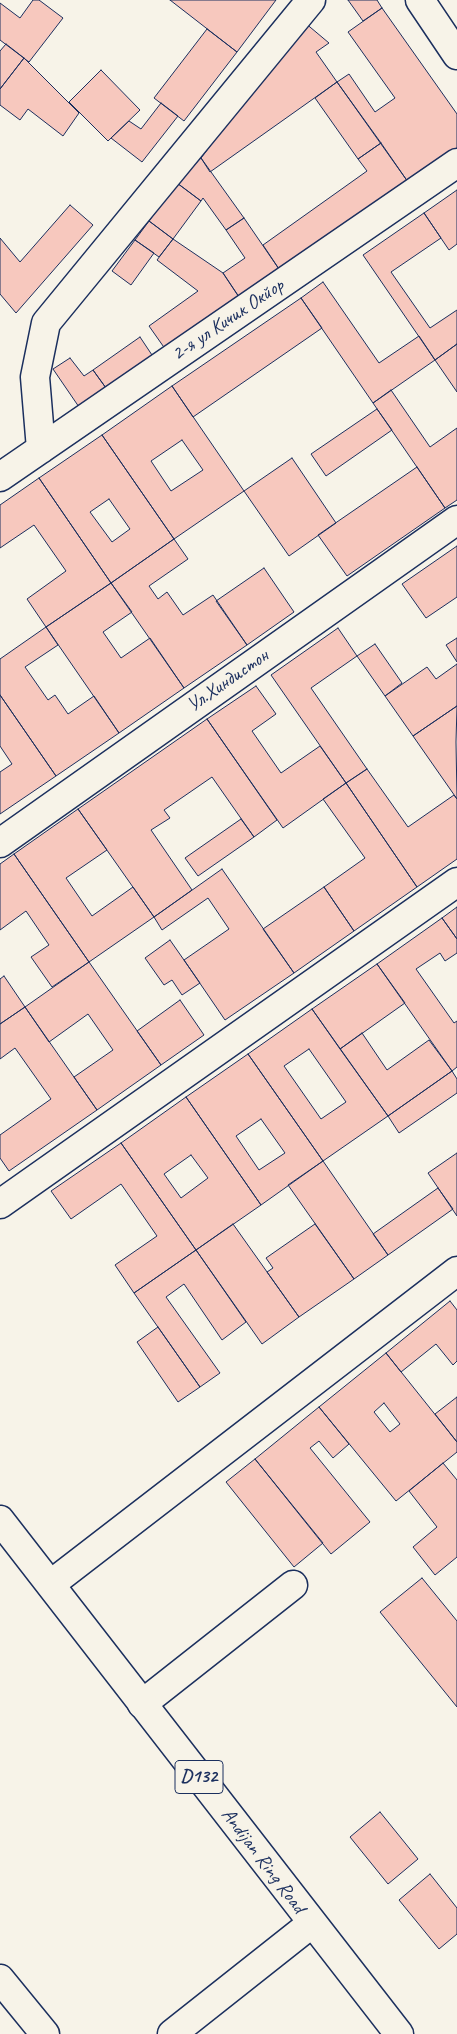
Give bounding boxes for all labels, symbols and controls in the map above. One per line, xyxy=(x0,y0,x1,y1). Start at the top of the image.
street label: 2-я ул Кичик Окйор xyxy=(167,274,289,366)
street label: Ул.Хиндистон xyxy=(183,644,273,718)
road number: D132 xyxy=(175,1760,223,1794)
street label: Andijan Ring Road xyxy=(216,1804,310,1918)

